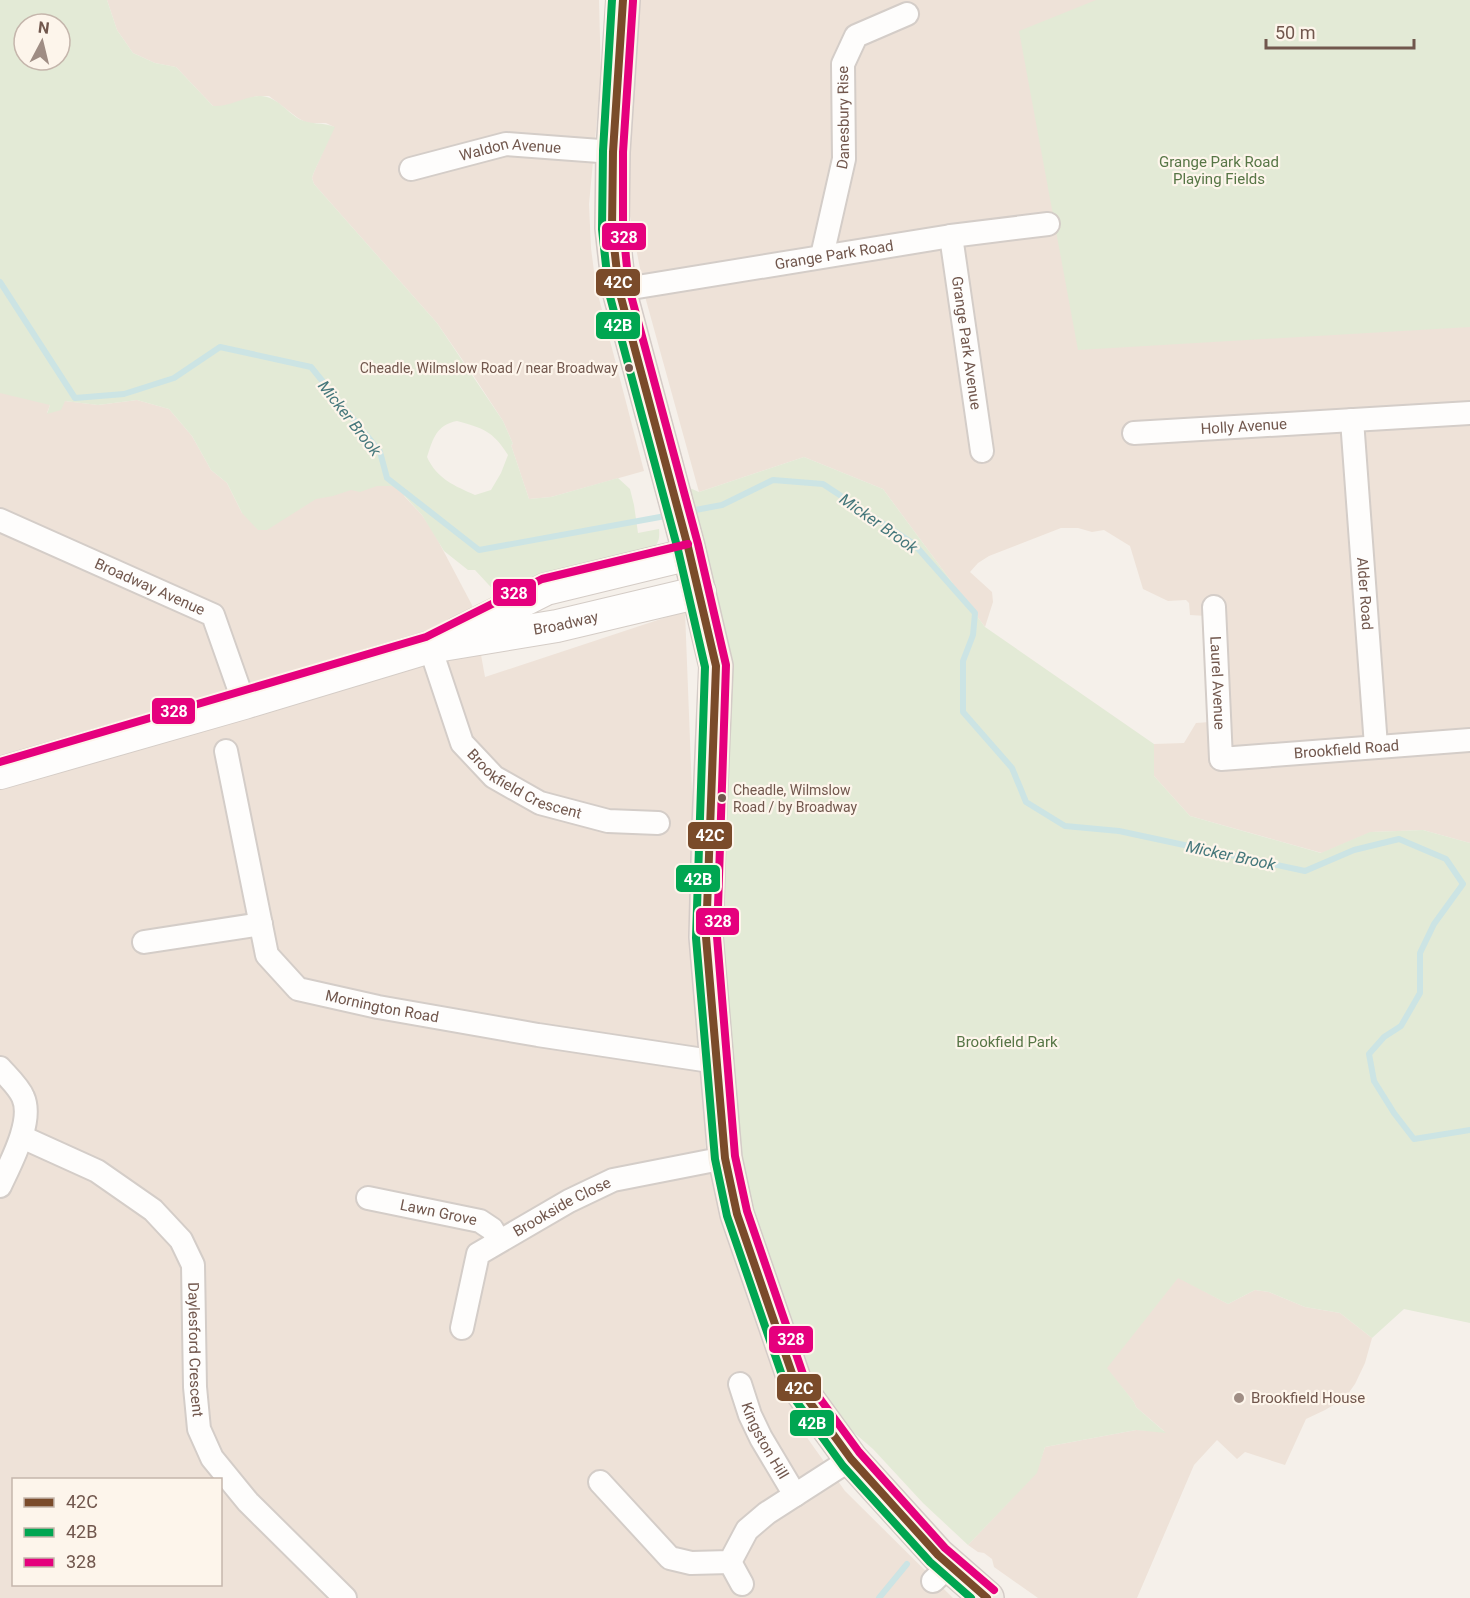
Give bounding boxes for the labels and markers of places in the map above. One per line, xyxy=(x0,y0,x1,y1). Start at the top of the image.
place label: Cheadle, Wilmslow Road / near Broadway xyxy=(360,360,618,376)
marker: Cheadle, Wilmslow Road / near Broadway xyxy=(623,362,635,374)
place label: Cheadle, Wilmslow Road / by Broadway xyxy=(733,782,858,815)
marker: Cheadle, Wilmslow Road / by Broadway xyxy=(716,792,728,804)
place label: Brookfield House xyxy=(1251,1389,1365,1407)
marker: Brookfield House xyxy=(1232,1391,1246,1405)

